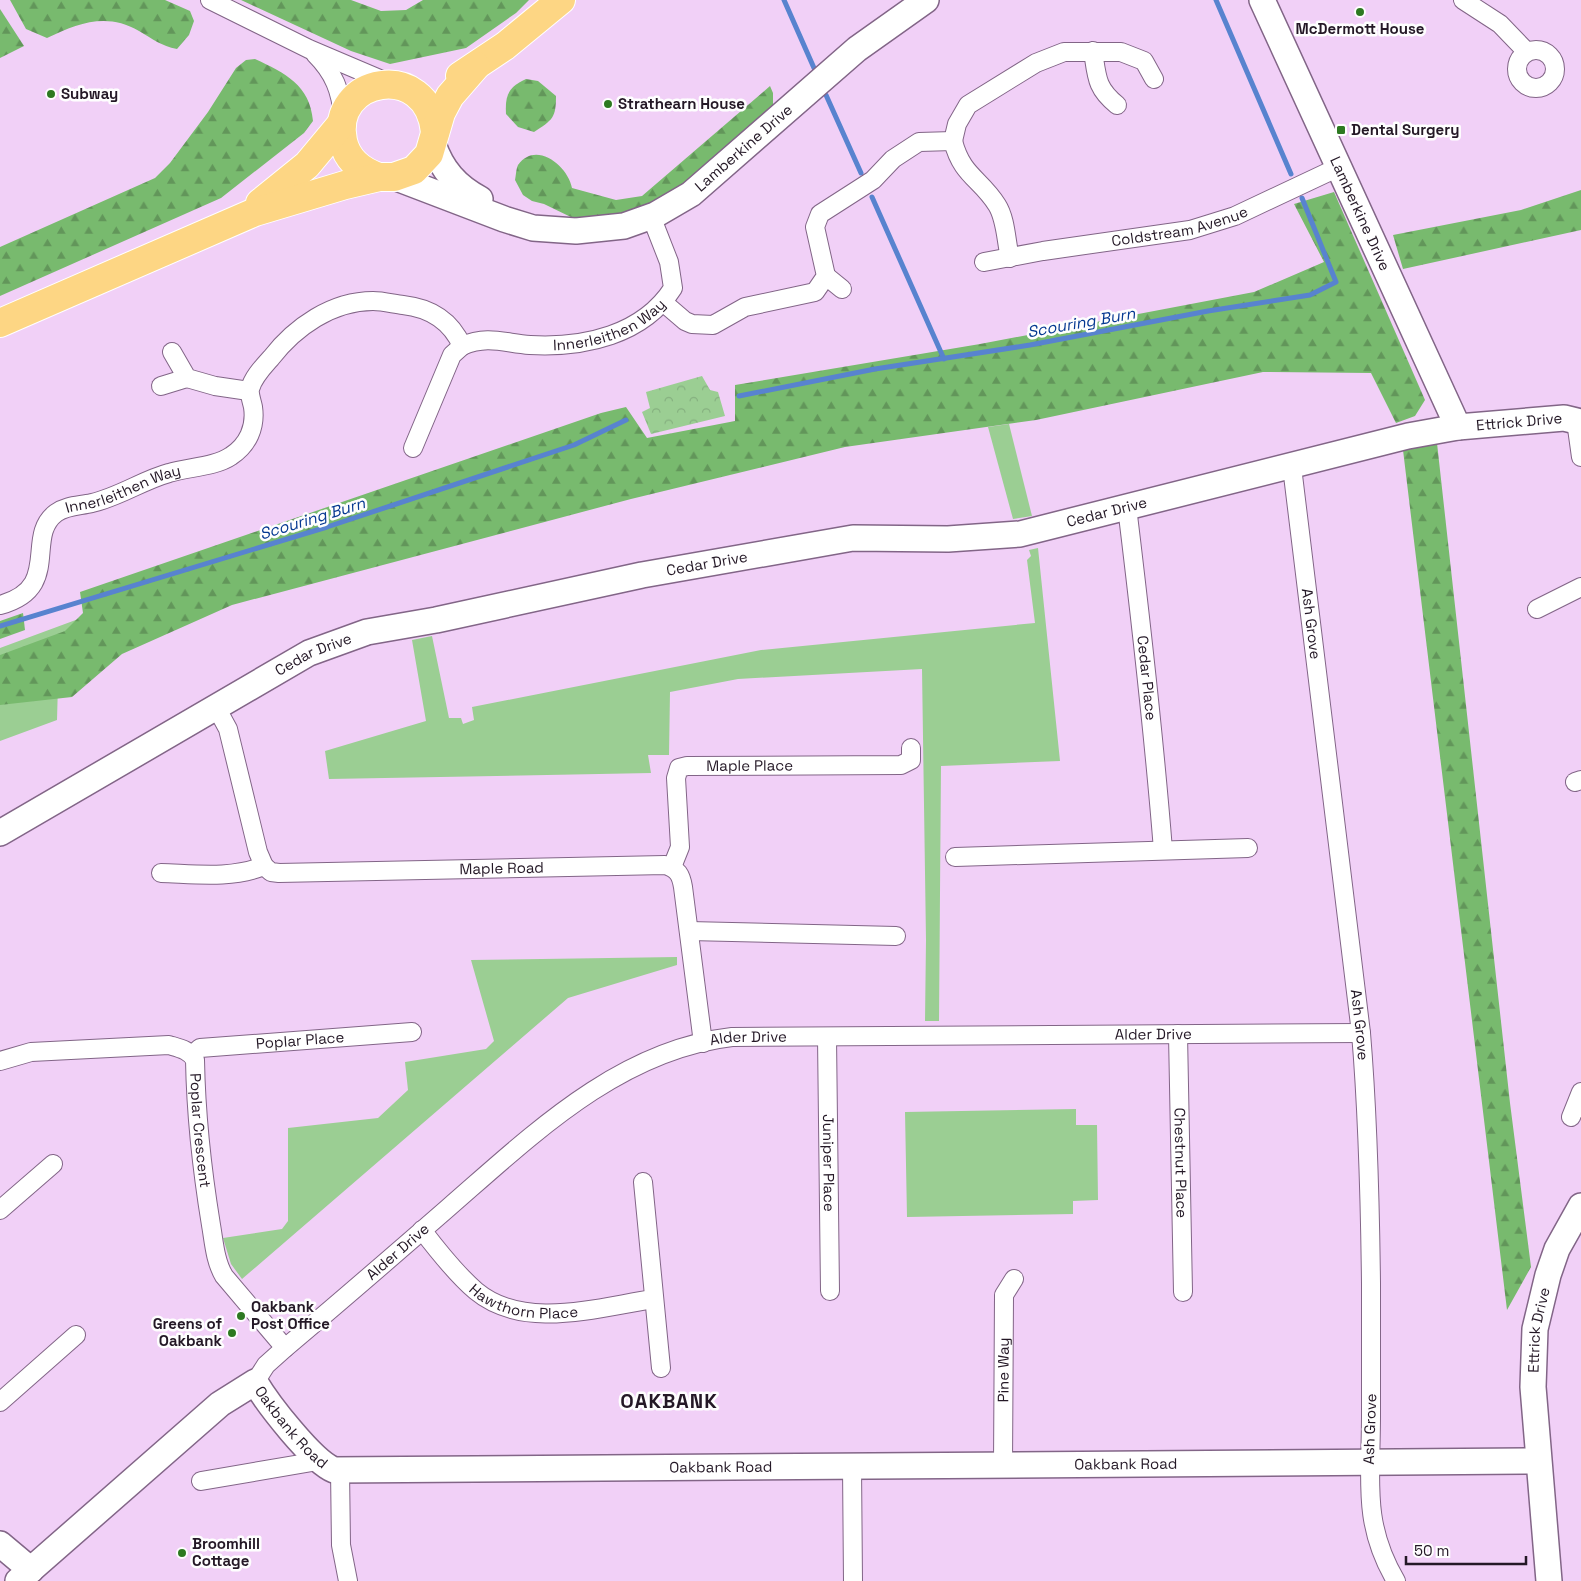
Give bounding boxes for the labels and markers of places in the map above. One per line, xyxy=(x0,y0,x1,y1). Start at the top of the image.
marker: McDermott House xyxy=(1354,6,1366,18)
place label: McDermott House xyxy=(1296,19,1425,38)
place label: Subway xyxy=(61,84,118,103)
marker: Subway xyxy=(45,88,57,100)
place label: Strathearn House xyxy=(618,94,745,113)
marker: Strathearn House xyxy=(602,98,614,110)
place label: Dental Surgery xyxy=(1351,120,1459,139)
marker: Dental Surgery xyxy=(1335,124,1347,136)
place label: Oakbank Post Office xyxy=(251,1297,330,1333)
marker: Oakbank Post Office xyxy=(235,1310,247,1322)
place label: Greens of Oakbank xyxy=(153,1314,223,1350)
marker: Greens of Oakbank xyxy=(226,1327,238,1339)
place label: Broomhill Cottage xyxy=(192,1534,260,1570)
marker: Broomhill Cottage xyxy=(176,1547,188,1559)

